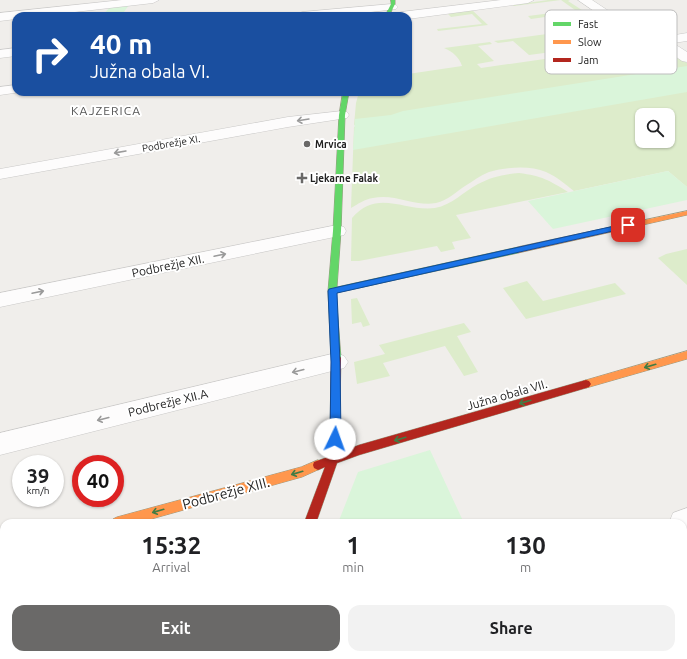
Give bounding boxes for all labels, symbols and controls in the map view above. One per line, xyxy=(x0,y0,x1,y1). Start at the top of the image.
legend xyxy=(545,10,677,74)
text: Fast xyxy=(578,18,599,30)
icon: right xyxy=(24,28,76,80)
text: 40 m xyxy=(90,28,152,59)
text: Slow xyxy=(578,36,602,48)
text: Jam xyxy=(578,54,599,66)
text: Južna obala VI. xyxy=(90,61,210,81)
district label: KAJZERICA xyxy=(71,104,141,117)
map controls xyxy=(635,108,675,148)
button: search xyxy=(635,108,675,148)
one-way arrow xyxy=(297,116,310,124)
street label: Podbrežje XI. xyxy=(141,133,201,154)
marker: Mrvica xyxy=(302,139,312,149)
place label: Mrvica xyxy=(315,139,347,150)
one-way arrow xyxy=(114,149,127,157)
marker: Ljekarne Falak xyxy=(297,173,307,183)
place label: Ljekarne Falak xyxy=(310,173,378,184)
pin xyxy=(611,208,645,242)
icon: arrive xyxy=(617,214,639,236)
street label: Podbrežje XII. xyxy=(131,251,205,280)
one-way arrow xyxy=(214,251,227,259)
one-way arrow xyxy=(31,288,44,296)
one-way arrow xyxy=(643,363,656,370)
one-way arrow xyxy=(291,368,304,375)
street label: Južna obala VII. xyxy=(465,377,549,412)
street label: Podbrežje XII.A xyxy=(127,386,209,419)
one-way arrow xyxy=(518,399,531,406)
one-way arrow xyxy=(97,415,110,423)
position arrow xyxy=(314,418,356,460)
one-way arrow xyxy=(394,436,407,443)
speed limit sign: 40 xyxy=(72,455,124,507)
text: 39 xyxy=(27,464,49,487)
one-way arrow xyxy=(291,470,304,477)
street label: Podbrežje XIII. xyxy=(181,474,271,512)
text: km/h xyxy=(26,485,50,496)
one-way arrow xyxy=(152,508,165,515)
text: 15:32 xyxy=(141,532,201,559)
text: 1 xyxy=(346,532,360,559)
text: 130 xyxy=(505,532,546,559)
text: Arrival xyxy=(152,560,190,574)
text: min xyxy=(342,560,364,574)
text: m xyxy=(520,560,531,574)
button: Exit xyxy=(12,605,340,651)
button: Share xyxy=(348,605,675,651)

